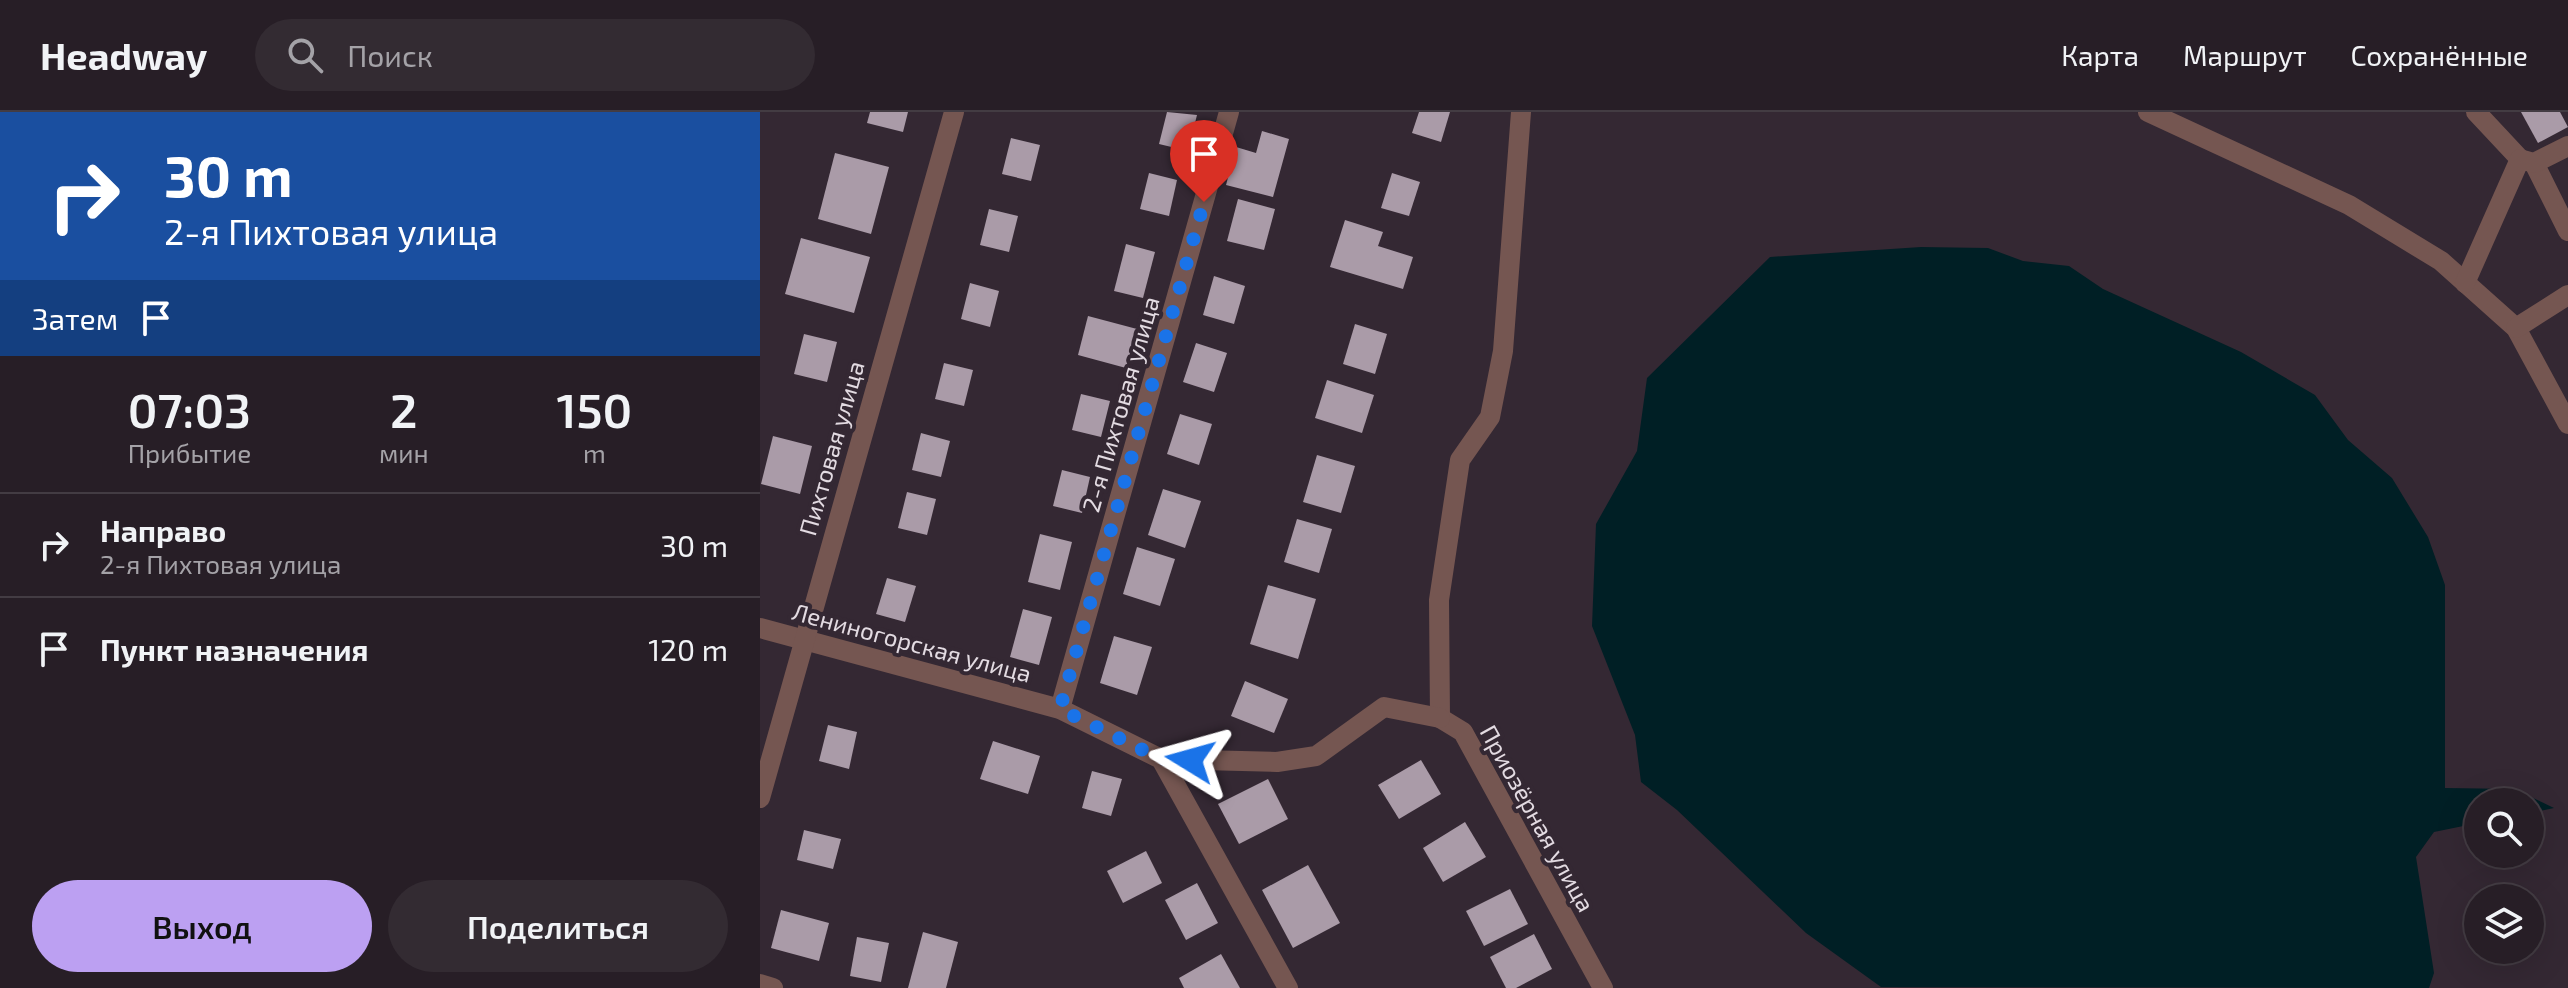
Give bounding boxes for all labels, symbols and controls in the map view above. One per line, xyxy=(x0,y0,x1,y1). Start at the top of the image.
search box xyxy=(255,19,815,91)
text: Headway xyxy=(40,32,207,78)
icon: search xyxy=(283,33,327,77)
text: Поиск xyxy=(347,37,433,73)
text: Карта xyxy=(2061,38,2139,72)
text: Маршрут xyxy=(2183,38,2307,72)
text: Сохранённые xyxy=(2351,38,2528,72)
pin xyxy=(1170,120,1238,202)
icon: arrive xyxy=(1182,132,1226,176)
text: 30 m xyxy=(164,141,293,208)
icon: right xyxy=(32,144,136,248)
text: 2-я Пихтовая улица xyxy=(164,209,498,252)
street label: 2-я Пихтовая улица xyxy=(1075,293,1166,515)
icon: arrive xyxy=(134,296,178,340)
text: Затем xyxy=(32,300,118,336)
street label: Пихтовая улица xyxy=(792,357,871,539)
text: 07:03 xyxy=(128,380,251,438)
text: 2 xyxy=(390,380,418,438)
text: 150 xyxy=(556,380,632,438)
text: Прибытие xyxy=(128,437,251,468)
text: мин xyxy=(379,437,429,468)
text: m xyxy=(583,437,606,468)
text: Направо xyxy=(100,512,226,548)
icon: right xyxy=(32,523,76,567)
text: 30 m xyxy=(660,527,728,563)
text: 2-я Пихтовая улица xyxy=(100,548,341,579)
street label: Лениногорская улица xyxy=(789,596,1035,689)
icon: arrive xyxy=(32,627,76,671)
text: Пункт назначения xyxy=(100,631,368,667)
text: 120 m xyxy=(648,631,728,667)
position arrow xyxy=(1148,718,1232,802)
street label: Приозёрная улица xyxy=(1474,719,1601,917)
map controls xyxy=(2464,788,2544,964)
button: search xyxy=(2464,788,2544,868)
button: Выход xyxy=(32,880,372,972)
button: Поделиться xyxy=(388,880,728,972)
button: layers xyxy=(2464,884,2544,964)

